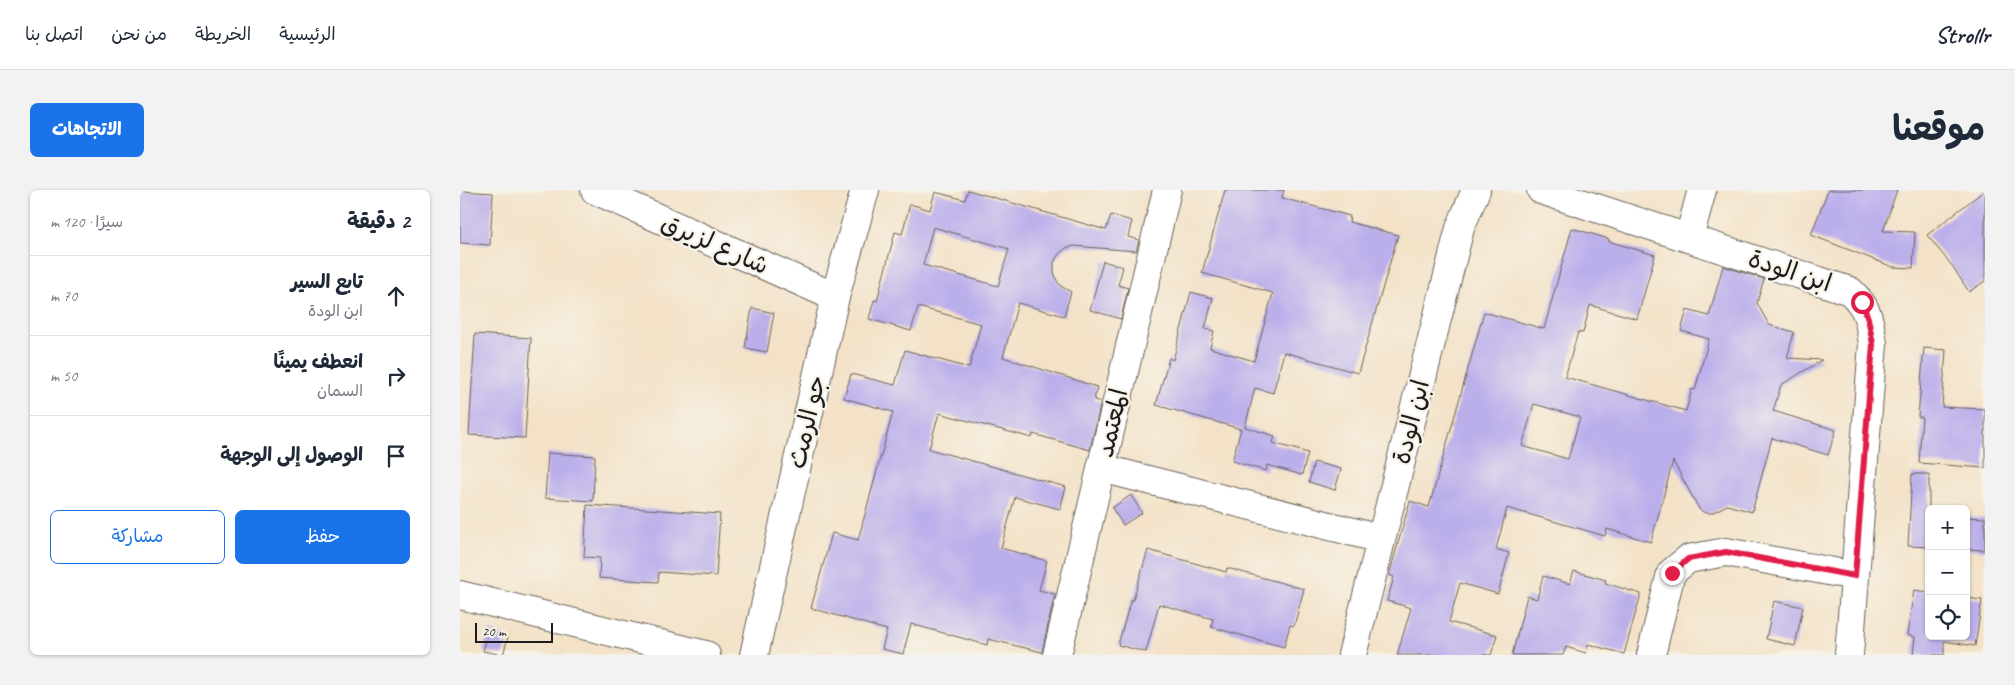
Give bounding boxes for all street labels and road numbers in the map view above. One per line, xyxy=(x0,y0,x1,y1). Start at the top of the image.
street label: شارع لزيرق xyxy=(656,206,774,283)
street label: ابن الودة xyxy=(1744,243,1836,299)
street label: جو الرمث xyxy=(781,372,833,472)
street label: ابن الودة xyxy=(1385,377,1437,467)
street label: المعتمد xyxy=(1089,385,1135,461)

